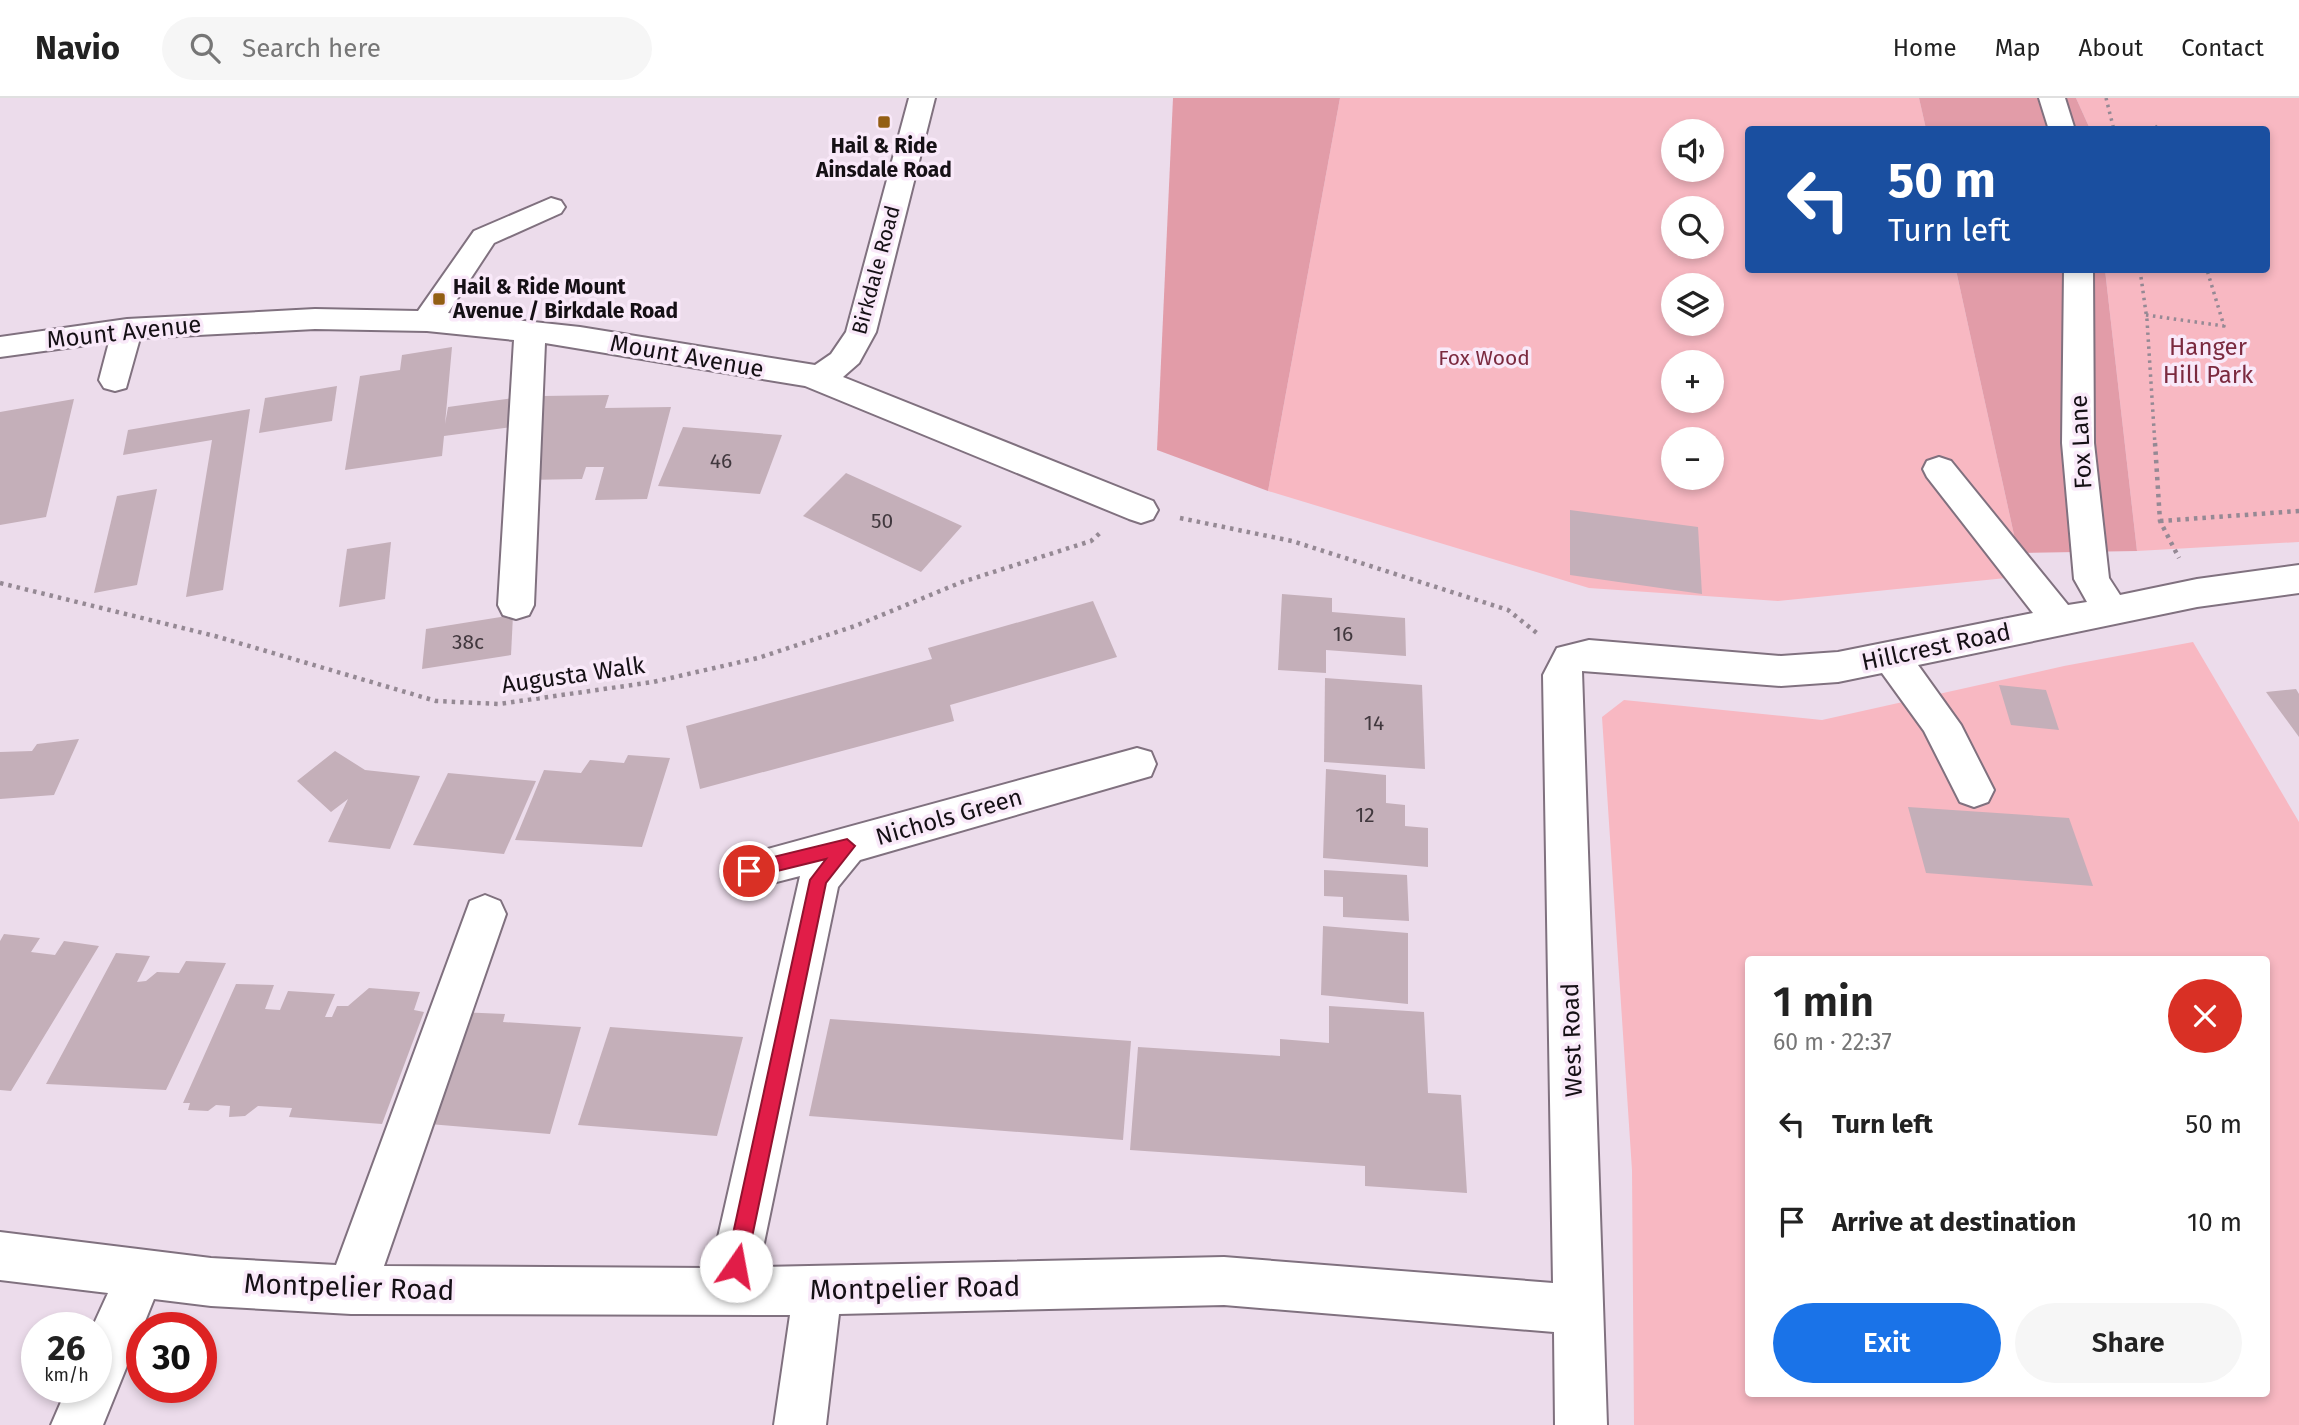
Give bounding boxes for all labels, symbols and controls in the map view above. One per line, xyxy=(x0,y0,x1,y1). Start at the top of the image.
search box xyxy=(162,17,652,80)
text: Navio xyxy=(35,28,120,68)
icon: search xyxy=(186,29,224,67)
text: Search here xyxy=(242,33,381,64)
text: Home xyxy=(1893,34,1957,62)
text: Map xyxy=(1995,34,2041,62)
text: About xyxy=(2079,34,2143,62)
text: Contact xyxy=(2181,34,2264,62)
marker: Hail & Ride Ainsdale Road xyxy=(876,114,892,130)
map controls xyxy=(1661,119,1724,490)
button: sound xyxy=(1661,119,1724,182)
place label: Hail & Ride Ainsdale Road xyxy=(815,133,952,183)
text: 50 m xyxy=(1888,151,1996,210)
icon: left xyxy=(1773,154,1864,245)
button: search xyxy=(1661,196,1724,259)
street label: Birkdale Road xyxy=(846,203,906,337)
text: Turn left xyxy=(1888,211,2010,249)
button: layers xyxy=(1661,273,1724,336)
place label: Hail & Ride Mount Avenue / Birkdale Road xyxy=(452,274,678,324)
marker: Hail & Ride Mount Avenue / Birkdale Road xyxy=(431,291,447,307)
street label: Mount Avenue xyxy=(45,310,203,354)
street label: Mount Avenue xyxy=(608,329,766,383)
park label: Hanger Hill Park xyxy=(2163,333,2254,389)
park label: Fox Wood xyxy=(1438,345,1530,371)
button: + xyxy=(1661,350,1724,413)
street label: Fox Lane xyxy=(2065,394,2097,490)
button: − xyxy=(1661,427,1724,490)
house number: 46 xyxy=(710,448,732,474)
house number: 50 xyxy=(871,508,893,534)
street label: Hillcrest Road xyxy=(1859,618,2013,676)
house number: 16 xyxy=(1333,621,1353,647)
house number: 38c xyxy=(452,629,484,655)
street label: Augusta Walk xyxy=(500,651,647,699)
house number: 14 xyxy=(1364,710,1384,736)
street label: Nichols Green xyxy=(872,783,1026,851)
house number: 12 xyxy=(1355,802,1375,828)
pin xyxy=(719,841,779,901)
icon: arrive xyxy=(730,852,768,890)
text: 1 min xyxy=(1773,977,1874,1027)
button: close xyxy=(2168,979,2242,1053)
street label: West Road xyxy=(1556,982,1588,1098)
text: 60 m · 22:37 xyxy=(1773,1028,1892,1056)
icon: left xyxy=(1773,1105,1811,1143)
text: Turn left xyxy=(1832,1109,1933,1140)
text: 50 m xyxy=(2185,1109,2242,1140)
icon: arrive xyxy=(1773,1203,1811,1241)
text: Arrive at destination xyxy=(1832,1207,2076,1238)
text: 10 m xyxy=(2187,1207,2242,1238)
position arrow xyxy=(699,1229,773,1303)
street label: Montpelier Road xyxy=(243,1267,455,1307)
street label: Montpelier Road xyxy=(809,1270,1021,1306)
button: Exit xyxy=(1773,1303,2001,1383)
button: Share xyxy=(2015,1303,2242,1383)
speed limit sign: 30 xyxy=(126,1312,217,1403)
text: 26 xyxy=(48,1327,85,1369)
text: km/h xyxy=(44,1364,89,1386)

